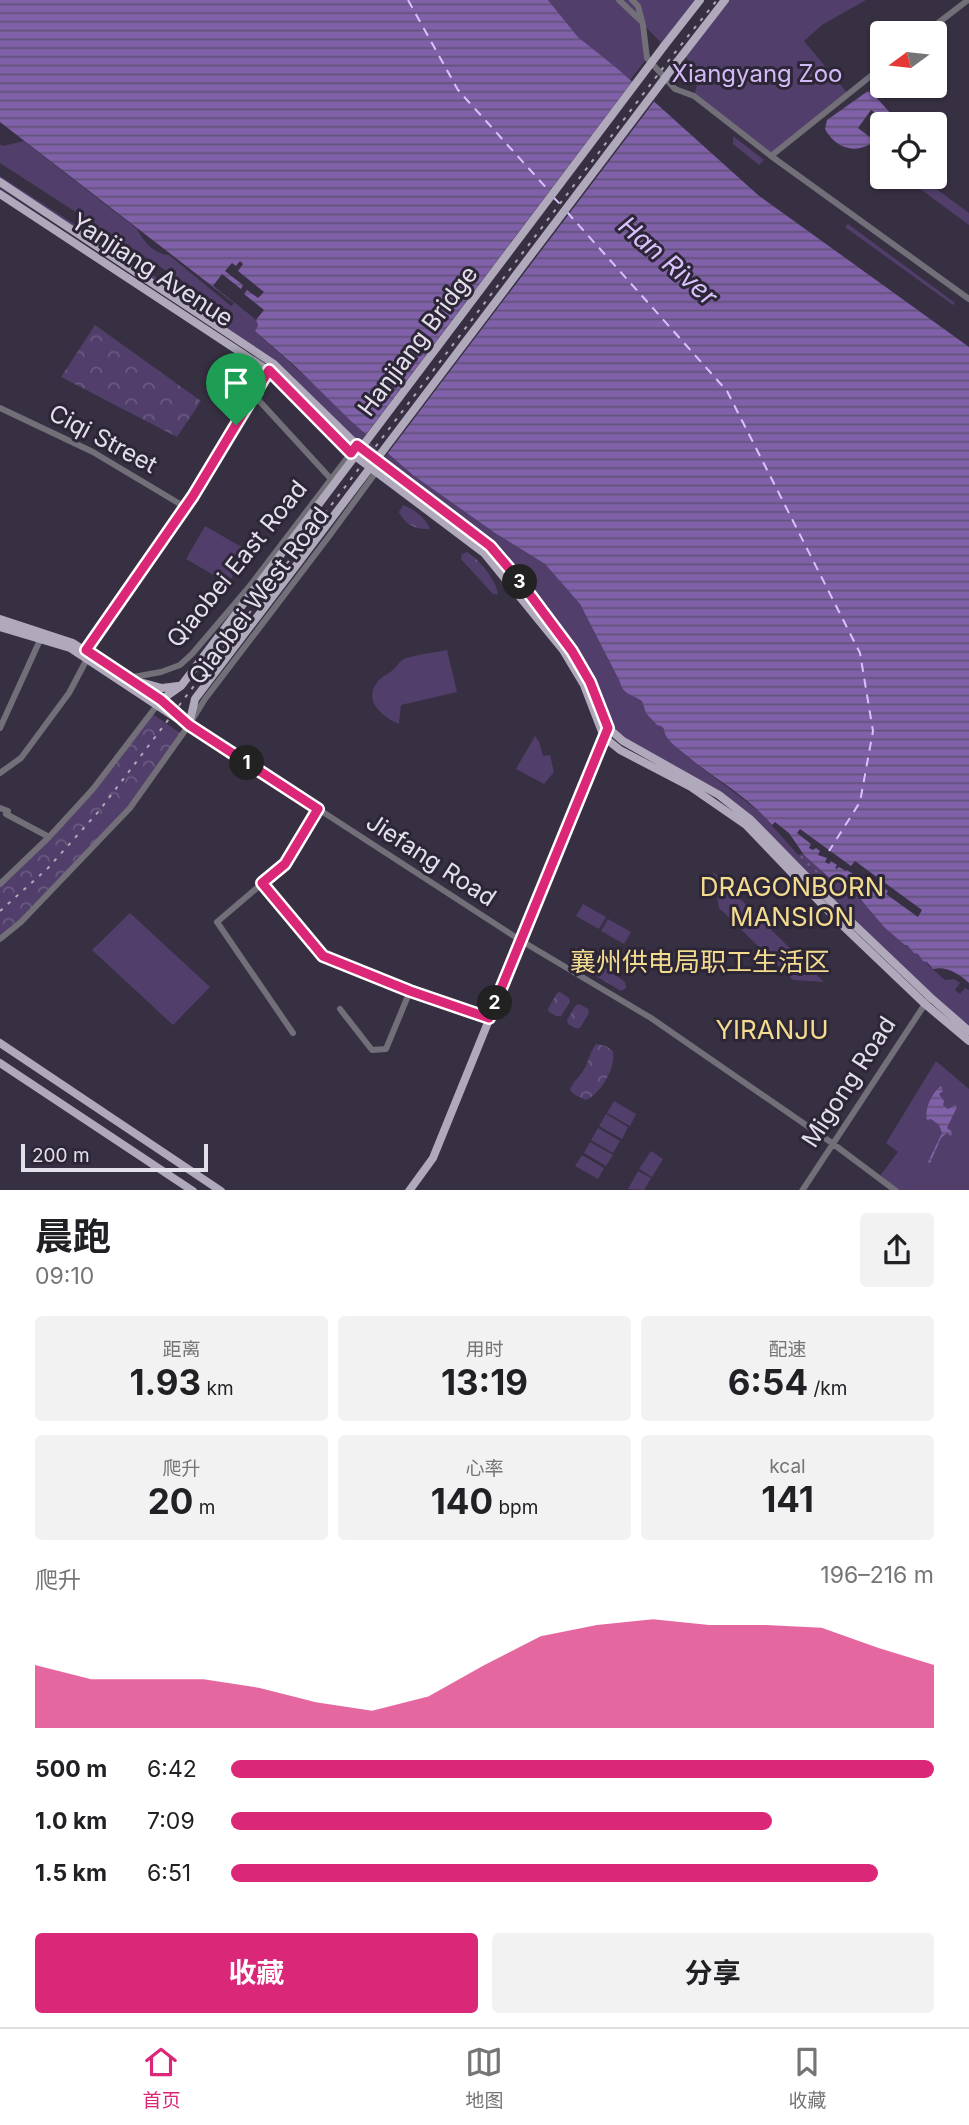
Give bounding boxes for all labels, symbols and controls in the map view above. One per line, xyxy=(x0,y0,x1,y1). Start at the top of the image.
north arrow xyxy=(870,21,947,98)
map controls xyxy=(870,21,947,189)
park label: Xiangyang Zoo xyxy=(672,59,842,88)
button: locate xyxy=(870,112,947,189)
street label: Yanjiang Avenue xyxy=(66,206,239,333)
water label: Han River xyxy=(613,210,725,312)
street label: Hanjiang Bridge xyxy=(352,260,484,422)
pin xyxy=(206,353,266,425)
icon: arrive xyxy=(217,364,255,402)
street label: Ciqi Street xyxy=(44,398,162,479)
street label: Qiaobei East Road xyxy=(160,474,313,653)
street label: Qiaobei West Road xyxy=(182,501,335,690)
pin: 3 xyxy=(503,564,538,600)
text: 3 xyxy=(513,570,526,593)
pin: 1 xyxy=(230,746,264,780)
text: 1 xyxy=(242,751,251,774)
street label: Jiefang Road xyxy=(361,807,502,912)
district label: DRAGONBORN MANSION xyxy=(700,871,884,932)
district label: 襄州供电局职工生活区 xyxy=(570,946,830,977)
pin: 2 xyxy=(477,986,512,1020)
text: 2 xyxy=(489,991,500,1014)
street label: Migong Road xyxy=(796,1011,902,1153)
district label: YIRANJU xyxy=(715,1014,829,1045)
scale bar xyxy=(21,1142,208,1173)
text: 200 m xyxy=(32,1144,90,1167)
text: 晨跑 xyxy=(35,1213,111,1259)
button: share xyxy=(860,1213,934,1287)
text: 09:10 xyxy=(35,1262,94,1290)
text: 距离 xyxy=(162,1338,201,1361)
text: 用时 xyxy=(465,1338,504,1361)
text: 配速 xyxy=(768,1338,807,1361)
text: 1.93 xyxy=(129,1361,201,1403)
text: 13:19 xyxy=(441,1361,528,1403)
text: 6:54 xyxy=(728,1361,808,1403)
text: km xyxy=(201,1377,234,1400)
text: /km xyxy=(808,1377,847,1400)
text: kcal xyxy=(769,1455,806,1478)
text: 爬升 xyxy=(162,1457,201,1480)
text: 心率 xyxy=(465,1457,504,1480)
text: 141 xyxy=(761,1478,814,1520)
text: 20 xyxy=(148,1480,193,1522)
text: 140 xyxy=(431,1480,493,1522)
text: m xyxy=(193,1496,215,1519)
text: bpm xyxy=(493,1496,538,1519)
text: 196–216 m xyxy=(820,1561,934,1589)
text: 爬升 xyxy=(35,1566,81,1594)
text: 500 m xyxy=(35,1755,107,1783)
text: 6:42 xyxy=(147,1755,197,1783)
text: 1.0 km xyxy=(35,1807,107,1835)
text: 7:09 xyxy=(147,1807,195,1835)
text: 1.5 km xyxy=(35,1859,107,1887)
text: 6:51 xyxy=(147,1859,191,1887)
button: 收藏 xyxy=(35,1933,478,2013)
button: 分享 xyxy=(492,1933,934,2013)
tab: 首页 xyxy=(142,2043,181,2112)
tab: 地图 xyxy=(465,2043,504,2112)
tab: 收藏 xyxy=(788,2043,827,2112)

